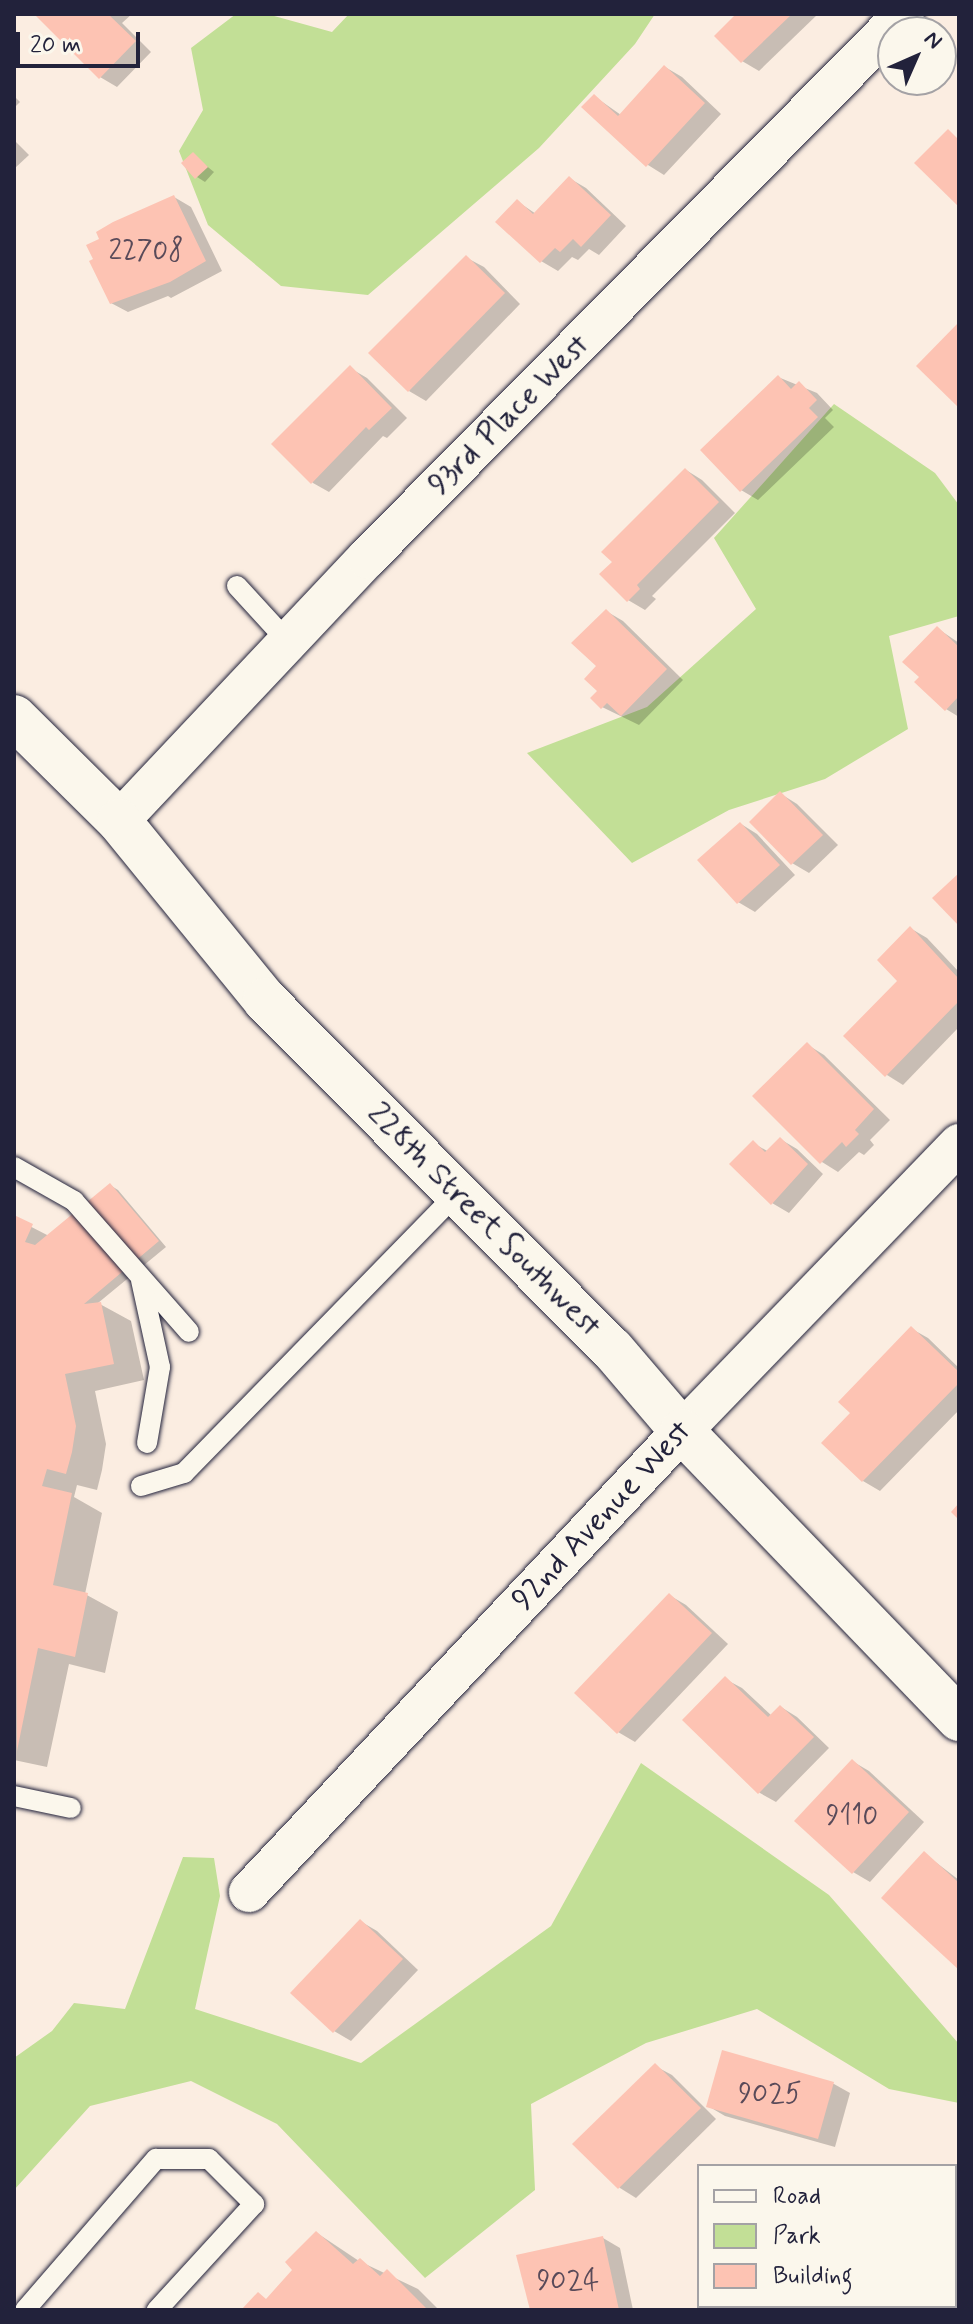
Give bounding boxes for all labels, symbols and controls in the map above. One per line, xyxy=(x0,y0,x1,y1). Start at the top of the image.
scale bar xyxy=(20,16,144,66)
north arrow xyxy=(877,16,957,96)
text: N xyxy=(917,25,948,56)
text: 20 m xyxy=(30,30,81,61)
house number: 22708 xyxy=(108,235,184,269)
street label: 93rd Place West xyxy=(421,327,597,503)
street label: 228th Street Southwest xyxy=(359,1095,609,1345)
street label: 92nd Avenue West xyxy=(503,1412,701,1620)
house number: 9110 xyxy=(826,1800,878,1834)
house number: 9025 xyxy=(738,2078,802,2112)
legend xyxy=(697,2164,957,2308)
text: Road xyxy=(773,2181,821,2212)
text: Park xyxy=(773,2221,821,2252)
text: Building xyxy=(773,2261,853,2292)
house number: 9024 xyxy=(537,2265,599,2299)

